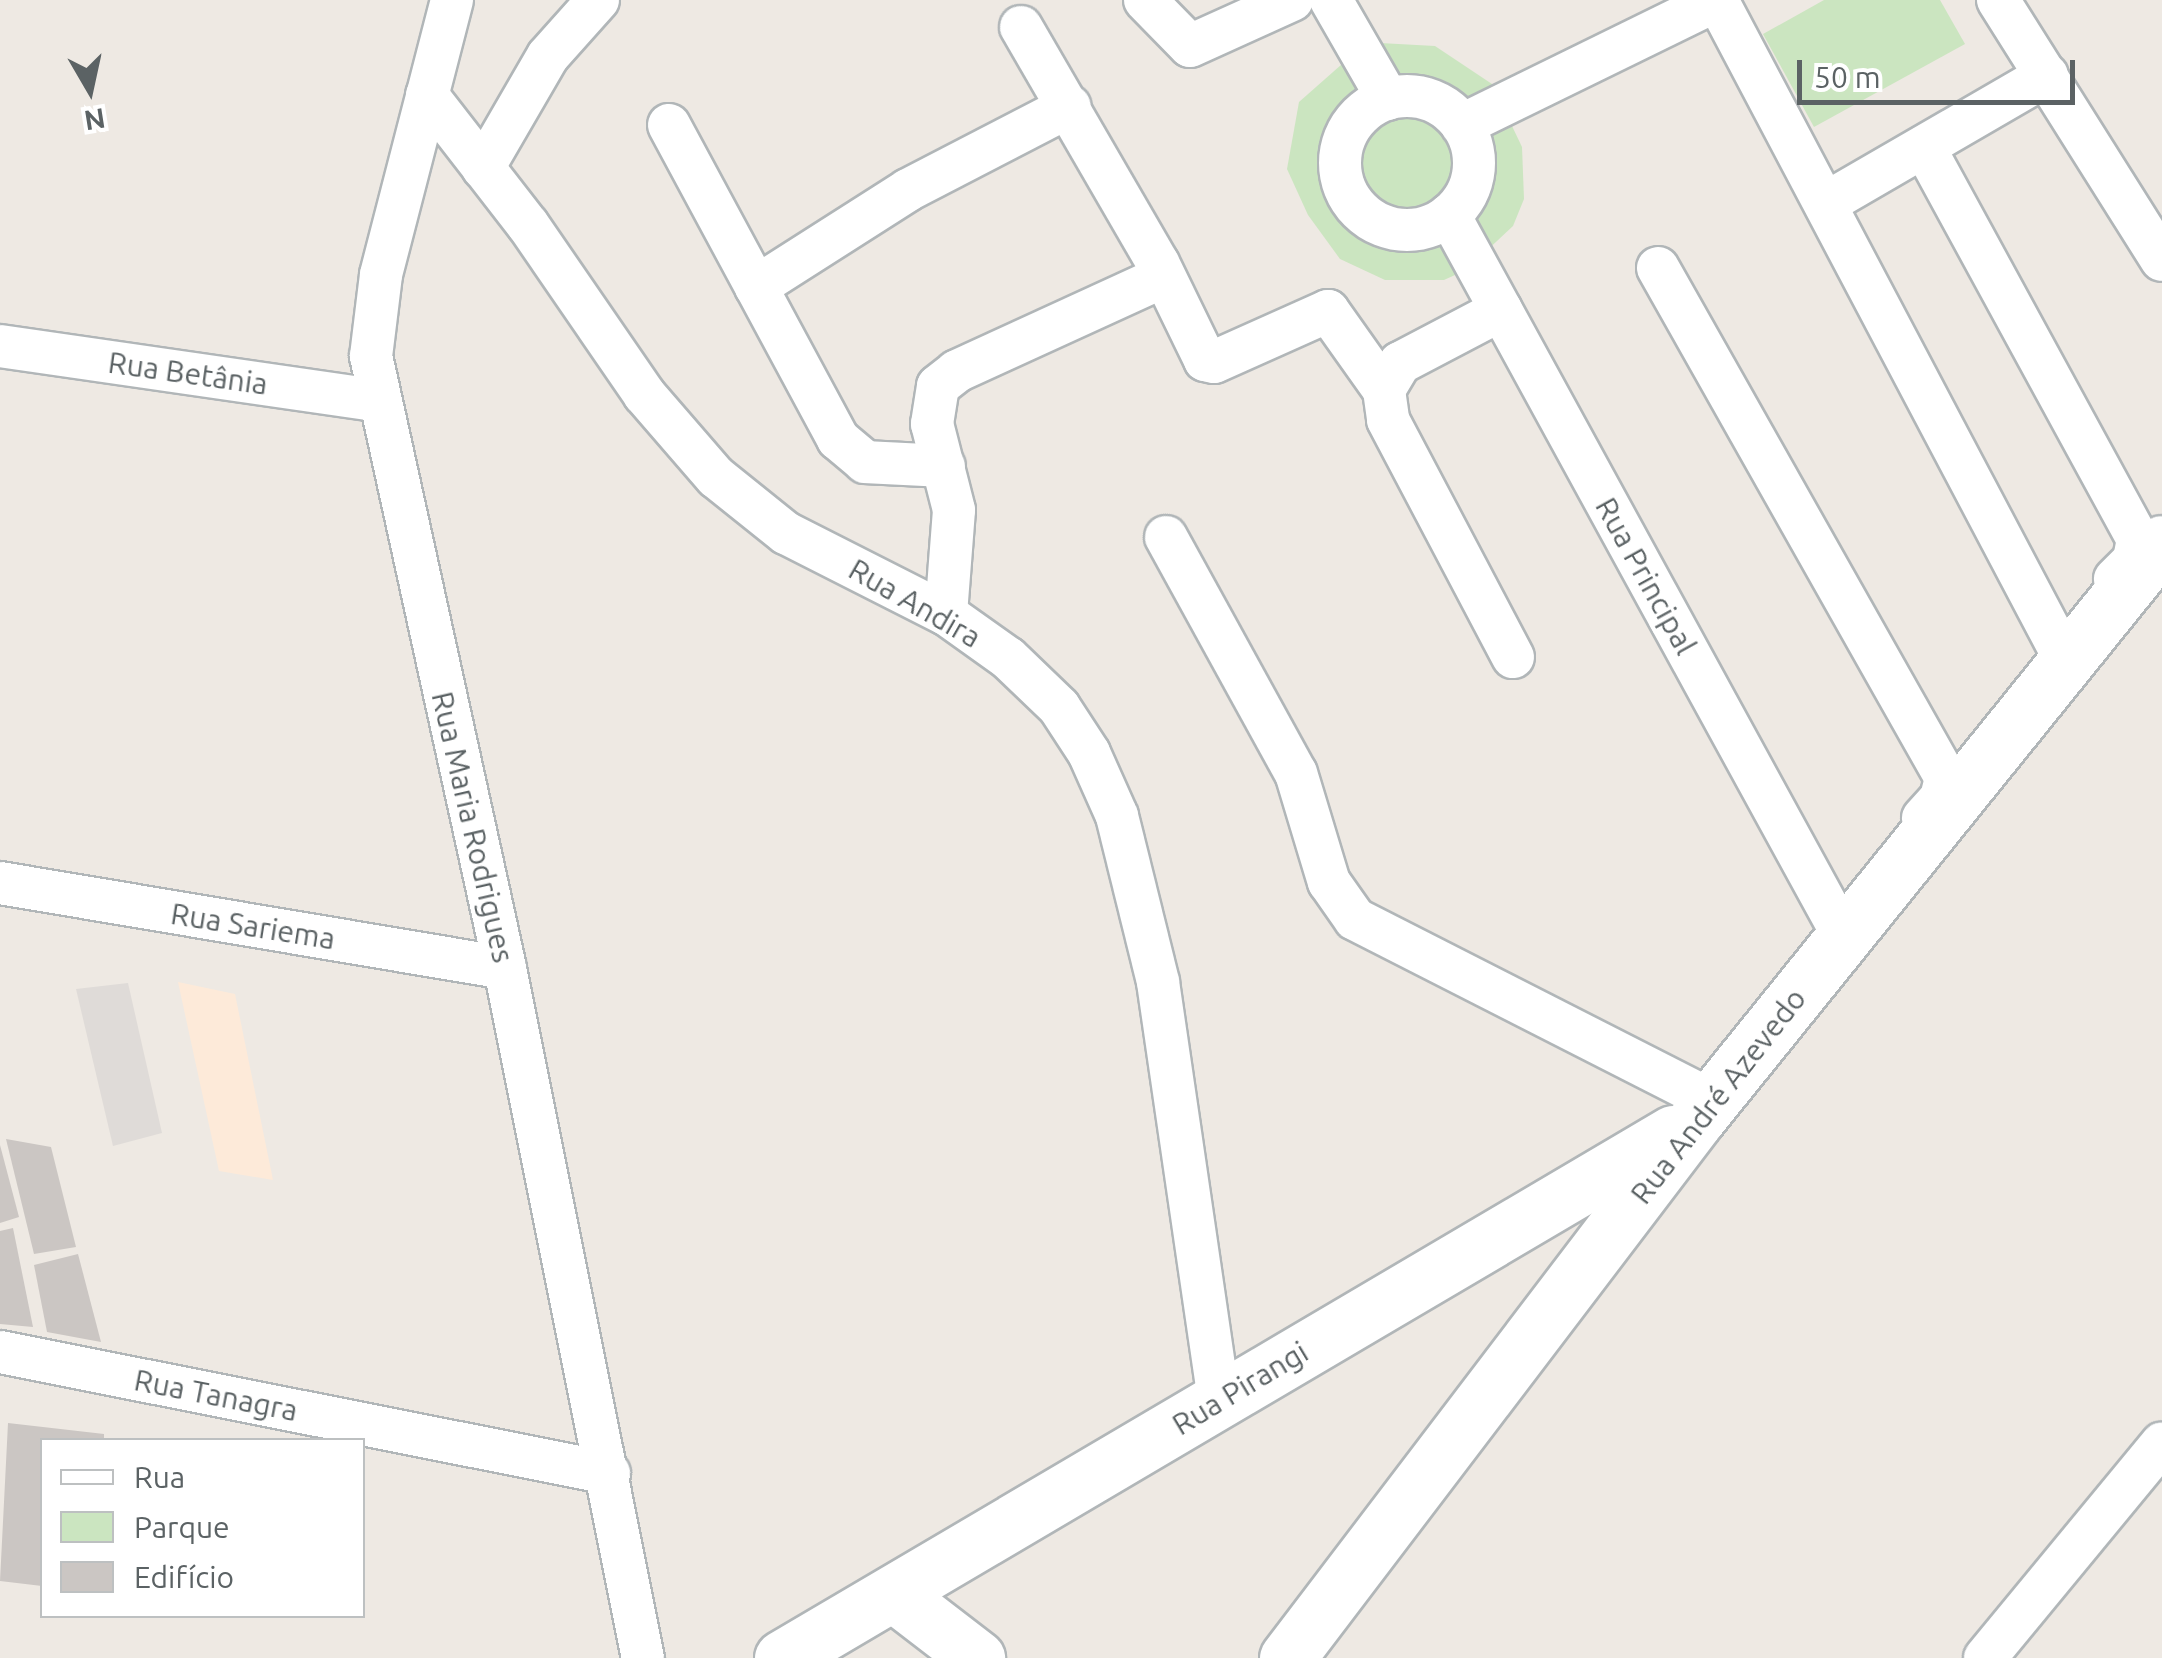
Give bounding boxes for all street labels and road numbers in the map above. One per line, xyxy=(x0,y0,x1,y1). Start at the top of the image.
street label: Rua Betânia xyxy=(106,344,270,402)
street label: Rua Principal xyxy=(1588,491,1704,661)
street label: Rua Andira xyxy=(843,551,987,655)
street label: Rua Maria Rodrigues xyxy=(424,688,522,966)
street label: Rua Sariema xyxy=(168,895,338,957)
street label: Rua André Azevedo xyxy=(1623,981,1813,1211)
street label: Rua Pirangi xyxy=(1166,1333,1314,1443)
street label: Rua Tanagra xyxy=(131,1362,301,1428)

